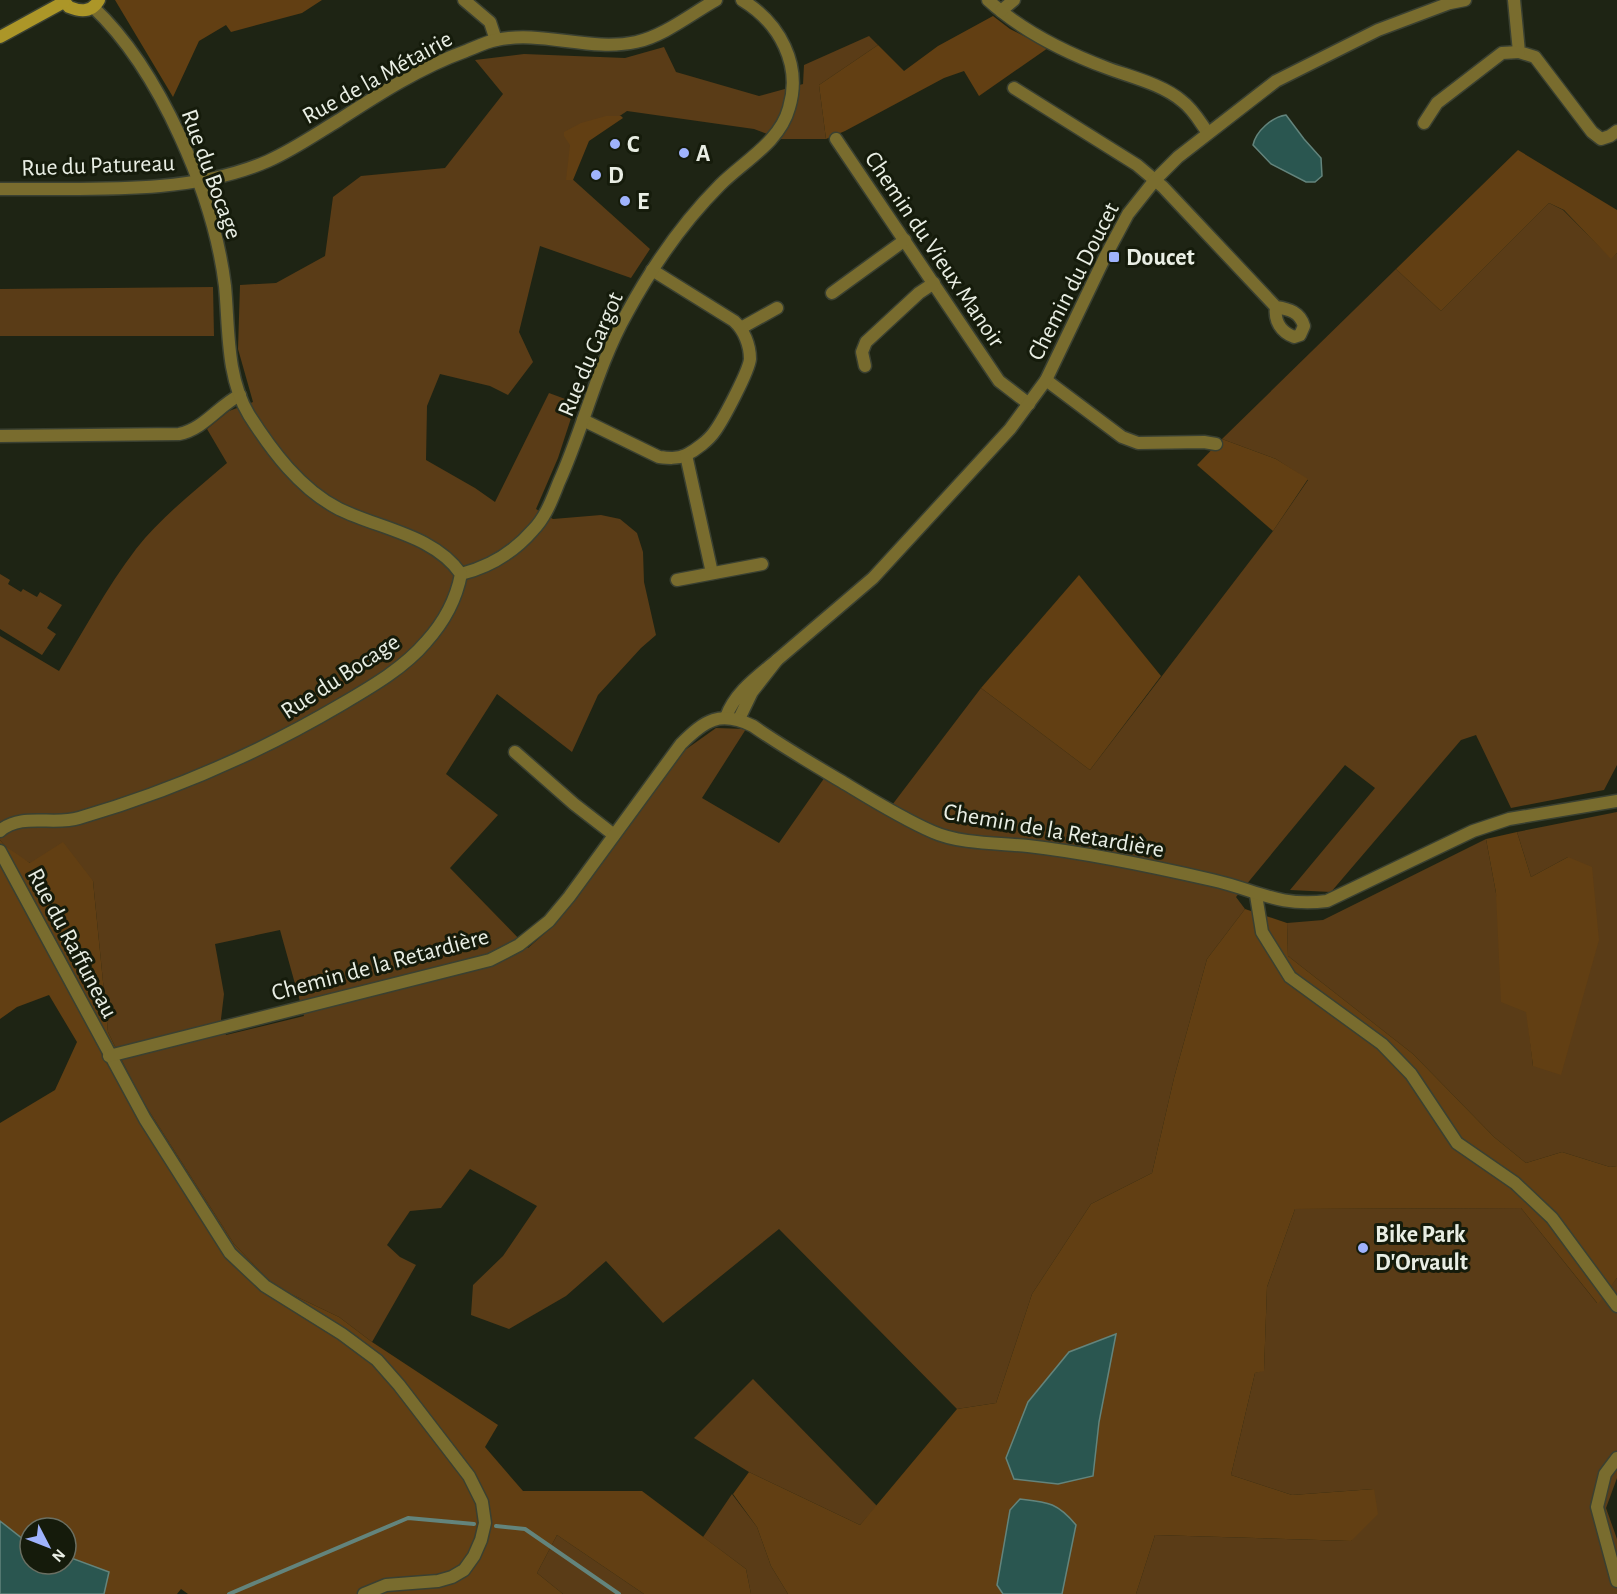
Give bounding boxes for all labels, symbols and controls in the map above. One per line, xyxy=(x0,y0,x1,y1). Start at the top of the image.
street label: Rue de la Métairie xyxy=(299,27,456,129)
street label: Rue du Bocage xyxy=(177,106,246,242)
place label: C xyxy=(627,133,640,157)
marker: C xyxy=(608,137,622,151)
place label: A xyxy=(696,142,711,166)
marker: A xyxy=(677,146,691,160)
street label: Chemin du Vieux Manoir xyxy=(860,147,1009,352)
street label: Rue du Patureau xyxy=(21,151,175,181)
place label: D xyxy=(608,164,624,188)
marker: D xyxy=(589,168,603,182)
place label: E xyxy=(637,190,649,214)
marker: E xyxy=(618,194,632,208)
street label: Chemin du Doucet xyxy=(1024,198,1124,364)
place label: Doucet xyxy=(1126,246,1195,270)
marker: Doucet xyxy=(1107,250,1121,264)
street label: Rue du Gargot xyxy=(554,288,628,420)
street label: Rue du Bocage xyxy=(277,630,404,724)
street label: Chemin de la Retardière xyxy=(942,800,1166,862)
street label: Rue du Raffuneau xyxy=(23,865,122,1022)
street label: Chemin de la Retardière xyxy=(269,924,491,1006)
place label: Bike Park D'Orvault xyxy=(1375,1223,1468,1275)
marker: Bike Park D'Orvault xyxy=(1356,1241,1370,1255)
north arrow xyxy=(18,1516,78,1576)
text: N xyxy=(49,1546,68,1565)

